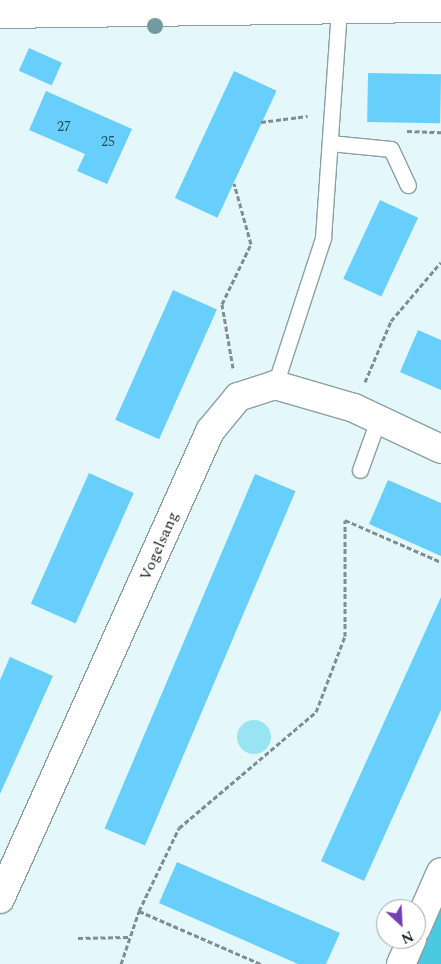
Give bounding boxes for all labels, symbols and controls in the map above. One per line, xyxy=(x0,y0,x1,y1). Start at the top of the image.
house number: 27 xyxy=(57,119,71,135)
house number: 25 xyxy=(101,134,115,150)
street label: Vogelsang xyxy=(135,509,183,583)
north arrow xyxy=(376,899,426,949)
text: N xyxy=(398,925,417,949)

